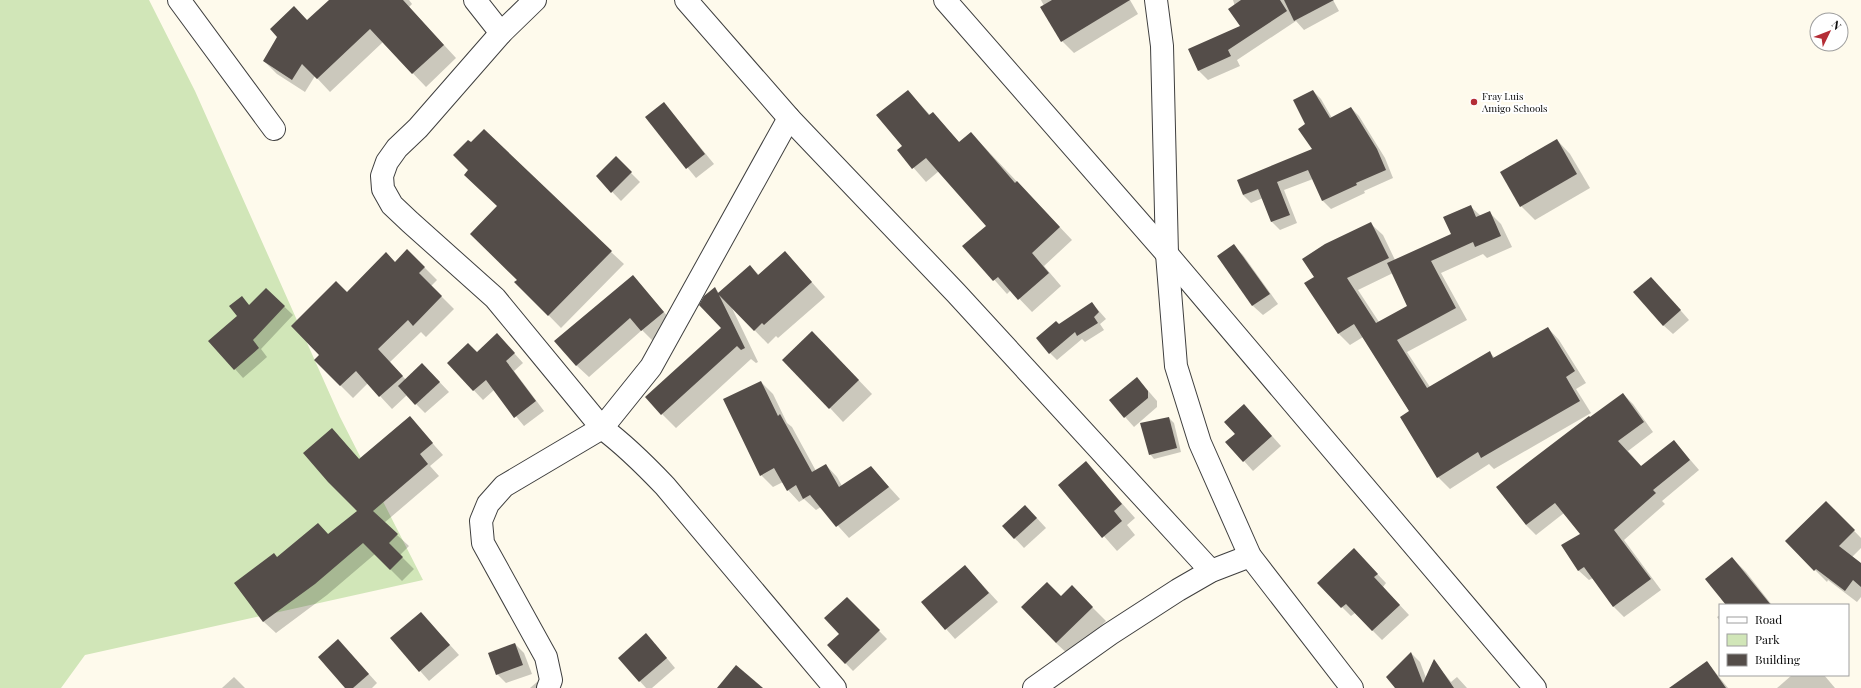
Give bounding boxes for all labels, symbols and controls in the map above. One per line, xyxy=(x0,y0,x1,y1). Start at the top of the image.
north arrow xyxy=(1809,12,1849,52)
text: N xyxy=(1828,17,1845,33)
place label: Fray Luis Amigo Schools xyxy=(1481,89,1548,115)
marker: Fray Luis Amigo Schools xyxy=(1469,97,1479,107)
legend xyxy=(1719,604,1849,676)
text: Road xyxy=(1755,611,1782,627)
text: Park xyxy=(1755,631,1780,647)
text: Building xyxy=(1755,651,1801,667)

